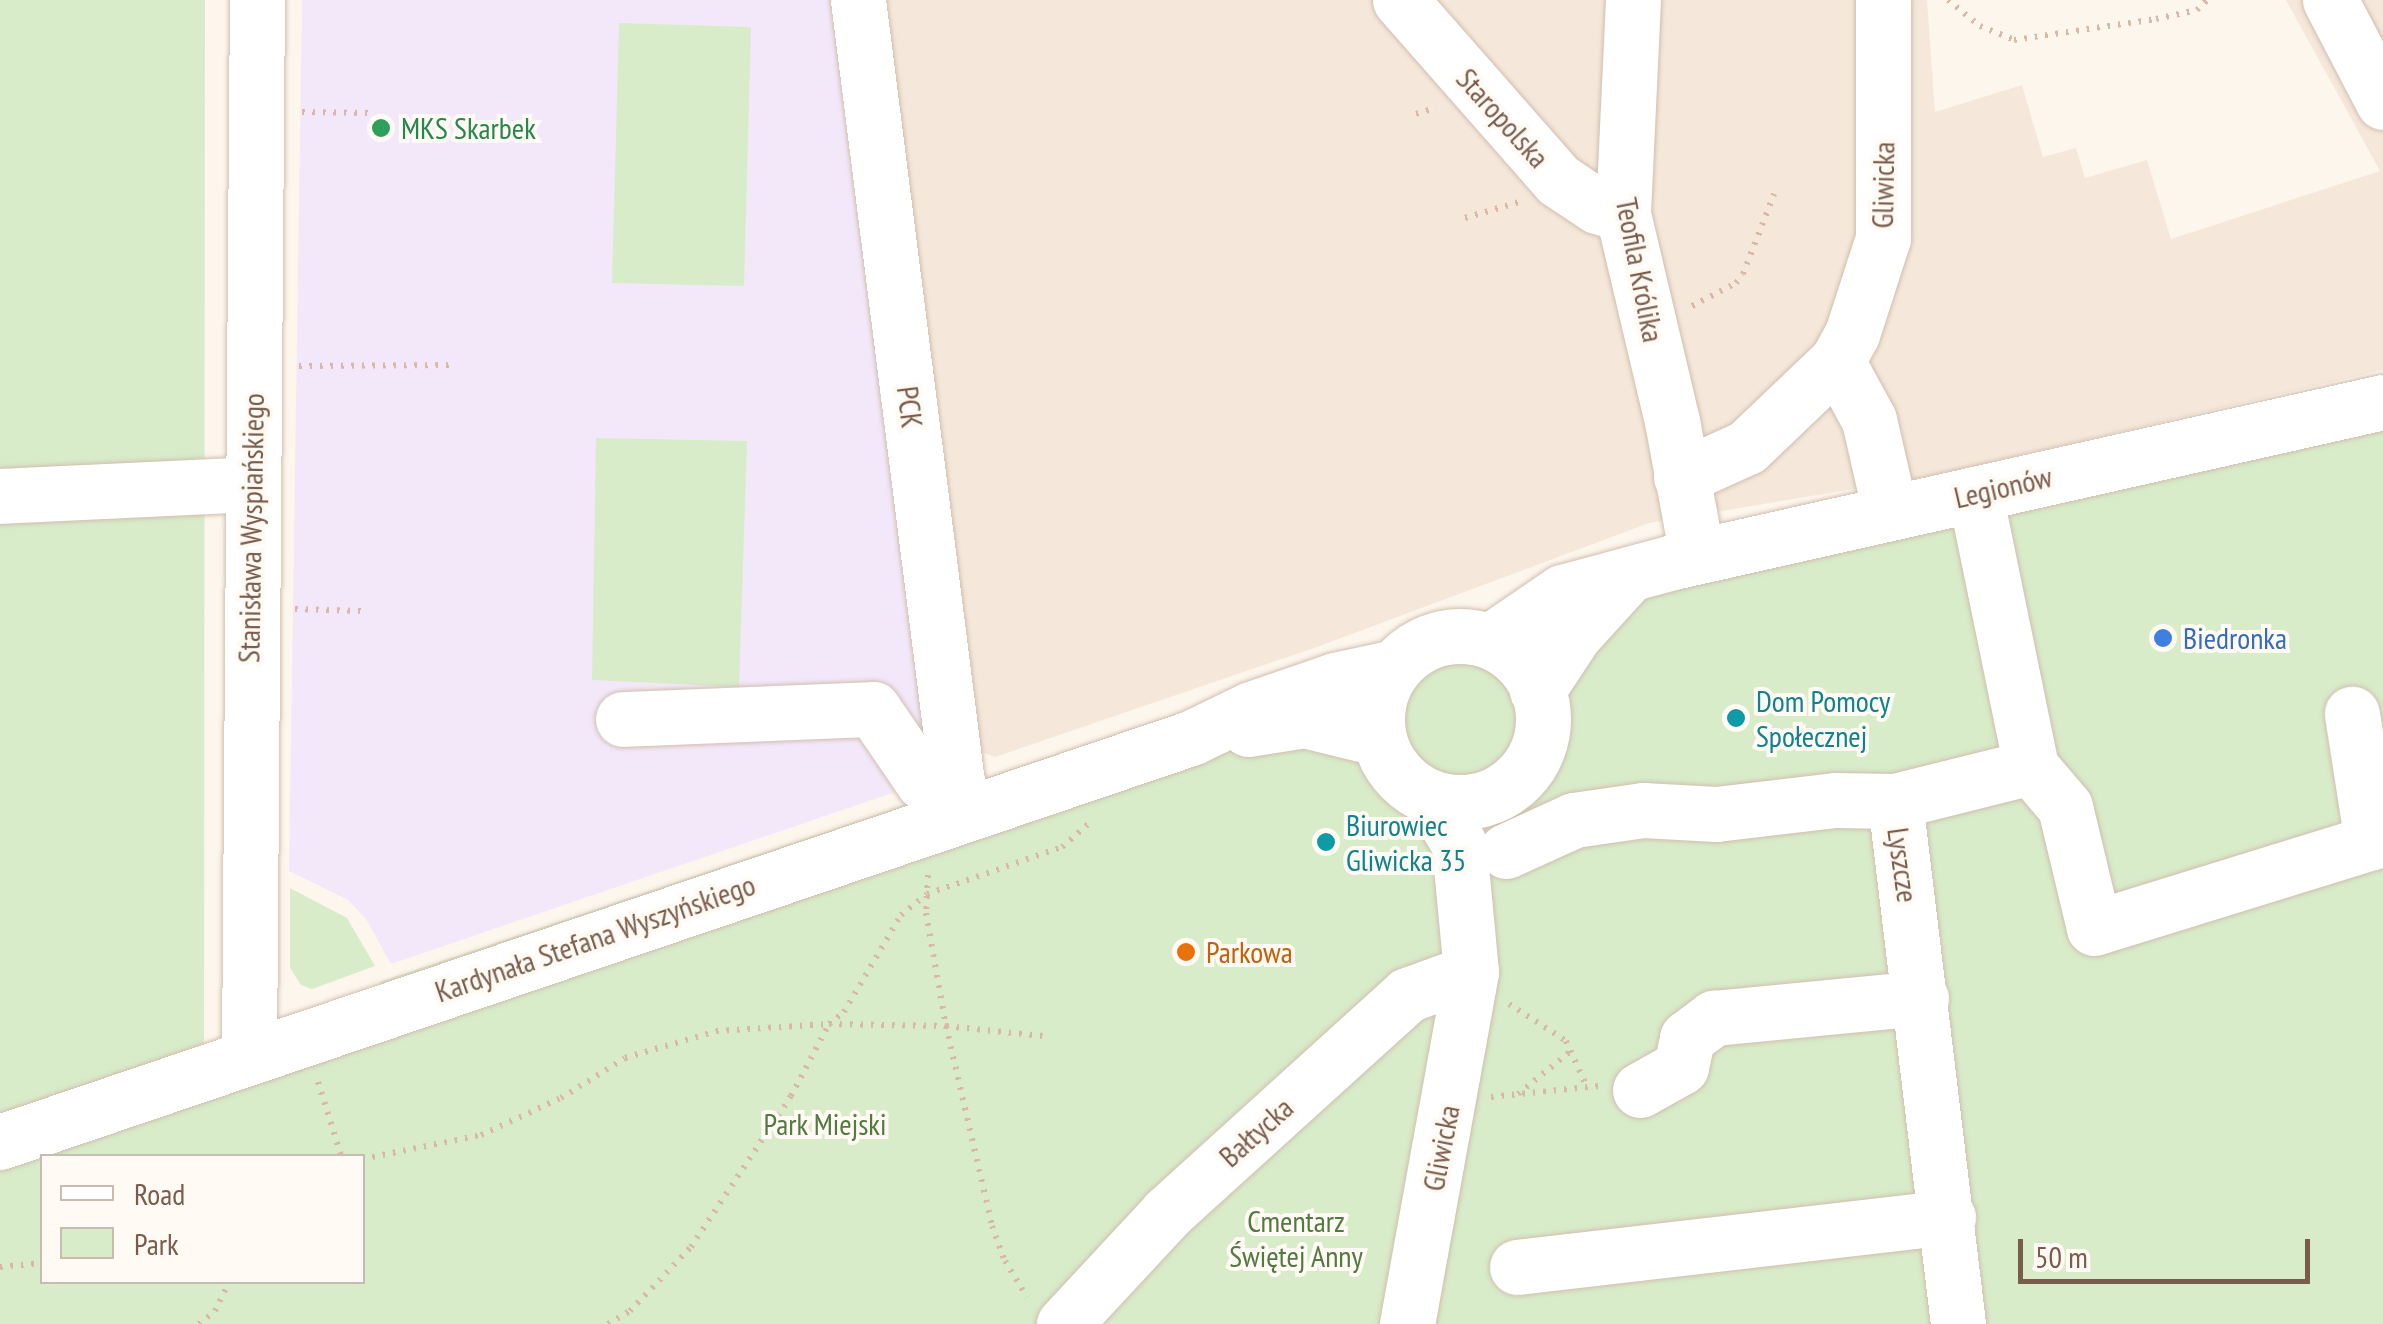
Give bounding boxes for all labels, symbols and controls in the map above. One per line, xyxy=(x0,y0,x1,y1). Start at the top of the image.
street label: Staropolska xyxy=(1449,61,1557,175)
place label: MKS Skarbek xyxy=(401,110,536,146)
marker: MKS Skarbek xyxy=(370,117,392,139)
street label: Gliwicka xyxy=(1864,141,1902,229)
street label: Teofila Królika xyxy=(1608,195,1672,345)
street label: PCK xyxy=(890,384,930,430)
street label: Stanisława Wyspiańskiego xyxy=(231,393,271,663)
street label: Legionów xyxy=(1951,458,2055,516)
place label: Biedronka xyxy=(2183,620,2287,656)
marker: Biedronka xyxy=(2152,627,2174,649)
place label: Dom Pomocy Społecznej xyxy=(1756,683,1890,754)
marker: Dom Pomocy Społecznej xyxy=(1725,707,1747,729)
place label: Biurowiec Gliwicka 35 xyxy=(1346,807,1466,878)
street label: Lyszcze xyxy=(1880,825,1926,905)
marker: Biurowiec Gliwicka 35 xyxy=(1315,831,1337,853)
street label: Kardynała Stefana Wyszyńskiego xyxy=(430,866,760,1010)
place label: Parkowa xyxy=(1206,934,1293,970)
marker: Parkowa xyxy=(1175,941,1197,963)
street label: Bałtycka xyxy=(1212,1090,1300,1174)
street label: Gliwicka xyxy=(1415,1102,1467,1194)
park label: Park Miejski xyxy=(763,1106,887,1142)
legend xyxy=(40,1154,365,1284)
text: Road xyxy=(134,1174,185,1213)
park label: Cmentarz Świętej Anny xyxy=(1229,1203,1363,1274)
scale bar xyxy=(2023,1219,2316,1281)
text: Park xyxy=(134,1224,179,1263)
text: 50 m xyxy=(2035,1237,2088,1276)

